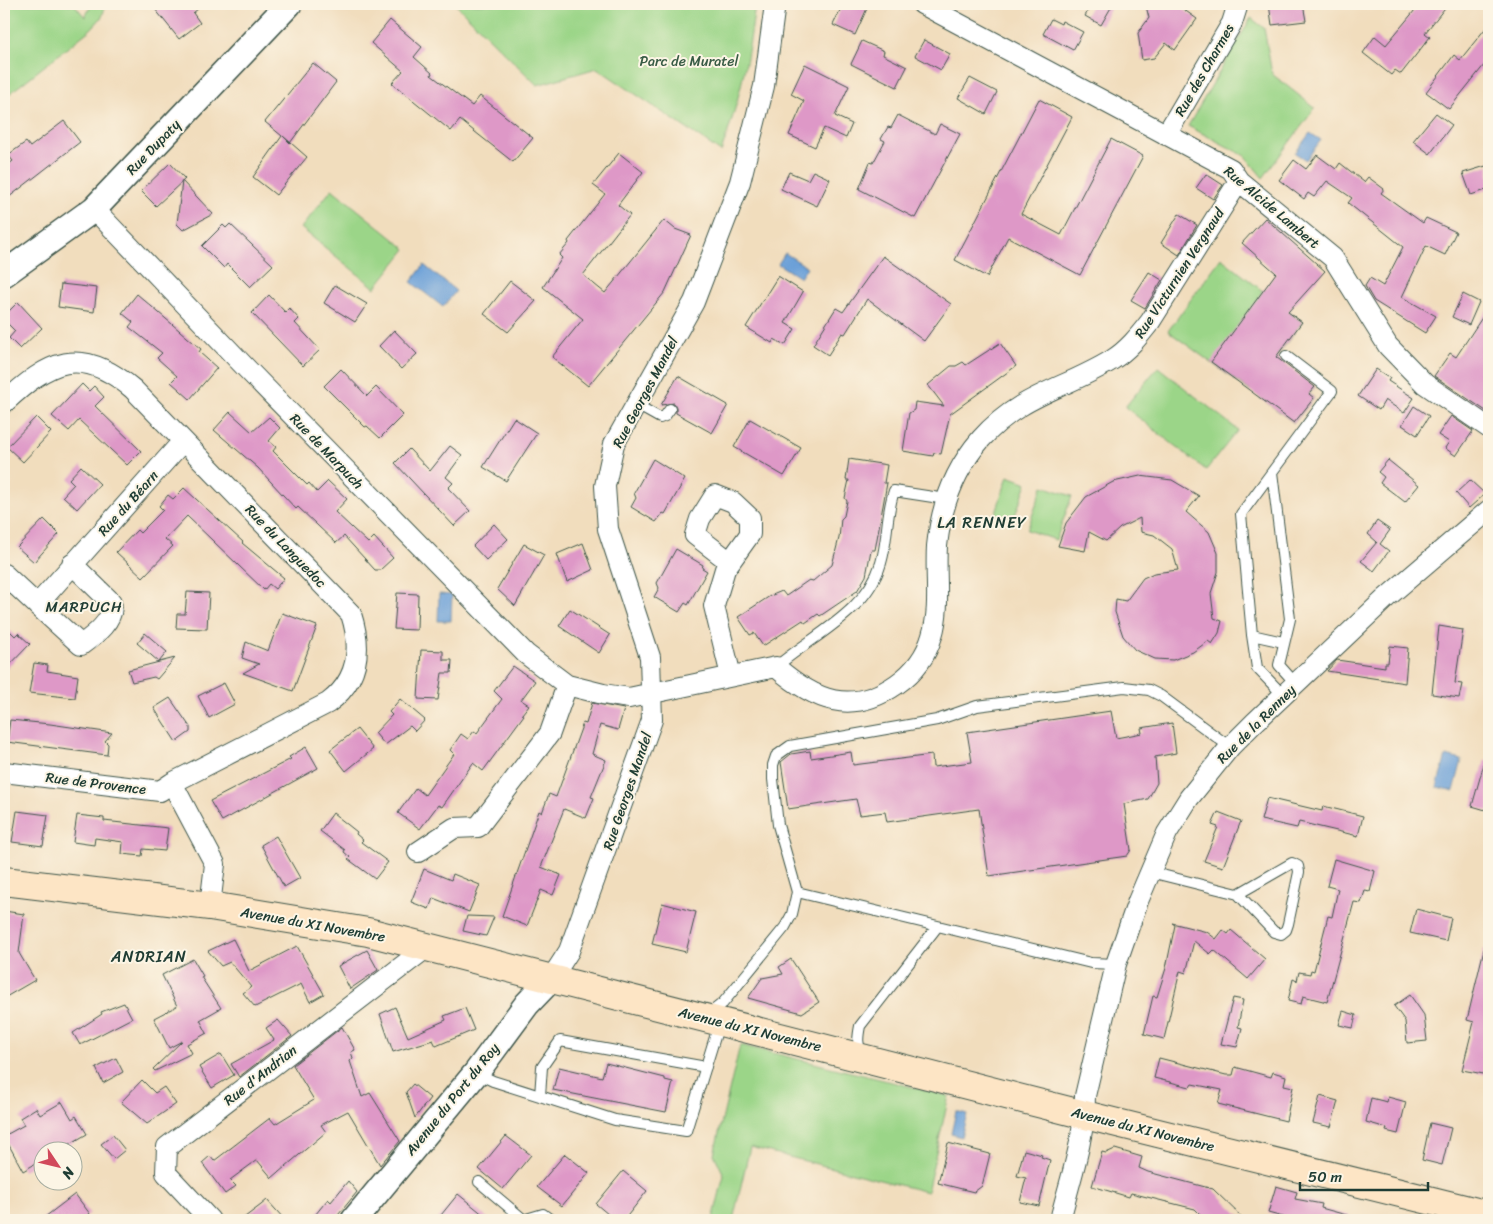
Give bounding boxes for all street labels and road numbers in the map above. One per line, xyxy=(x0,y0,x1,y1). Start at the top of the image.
street label: Rue des Charmes xyxy=(1168,19,1241,121)
street label: Rue Dupaty xyxy=(120,113,187,181)
street label: Rue Alcide Lambert xyxy=(1218,159,1325,255)
street label: Rue Victurnien Vergnaud xyxy=(1128,202,1232,344)
street label: Rue Georges Mandel xyxy=(605,331,686,453)
street label: Rue de Marpuch xyxy=(284,407,370,495)
street label: Rue du Béarn xyxy=(92,464,165,542)
street label: Rue du Languedoc xyxy=(239,498,333,594)
street label: Rue de la Renney xyxy=(1211,678,1303,770)
street label: Rue Georges Mandel xyxy=(596,728,660,854)
street label: Rue de Provence xyxy=(44,765,148,802)
street label: Avenue du XI Novembre xyxy=(238,899,387,950)
street label: Avenue du XI Novembre xyxy=(675,999,824,1059)
street label: Avenue du Port du Roy xyxy=(398,1037,506,1162)
street label: Rue d'Andrian xyxy=(218,1038,303,1112)
street label: Avenue du XI Novembre xyxy=(1068,1099,1217,1159)

